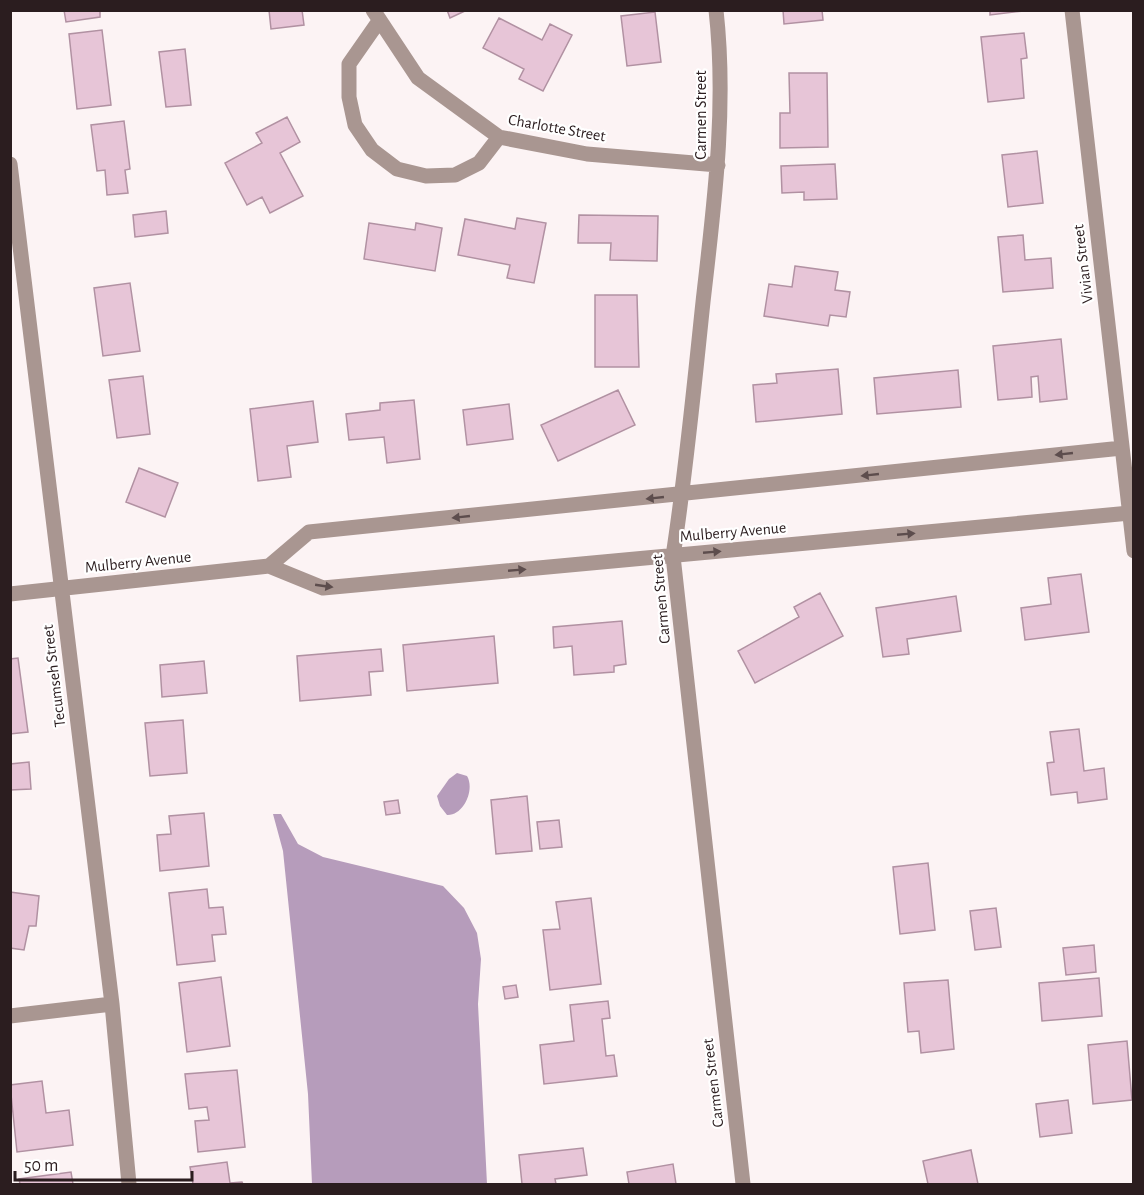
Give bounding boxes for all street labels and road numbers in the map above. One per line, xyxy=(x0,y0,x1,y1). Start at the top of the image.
street label: Carmen Street xyxy=(693,70,709,160)
street label: Charlotte Street xyxy=(507,112,607,144)
street label: Vivian Street xyxy=(1070,224,1096,304)
street label: Mulberry Avenue xyxy=(679,519,787,546)
street label: Mulberry Avenue xyxy=(84,548,192,577)
street label: Carmen Street xyxy=(649,554,673,644)
street label: Tecumseh Street xyxy=(40,624,68,728)
street label: Carmen Street xyxy=(700,1038,726,1128)

